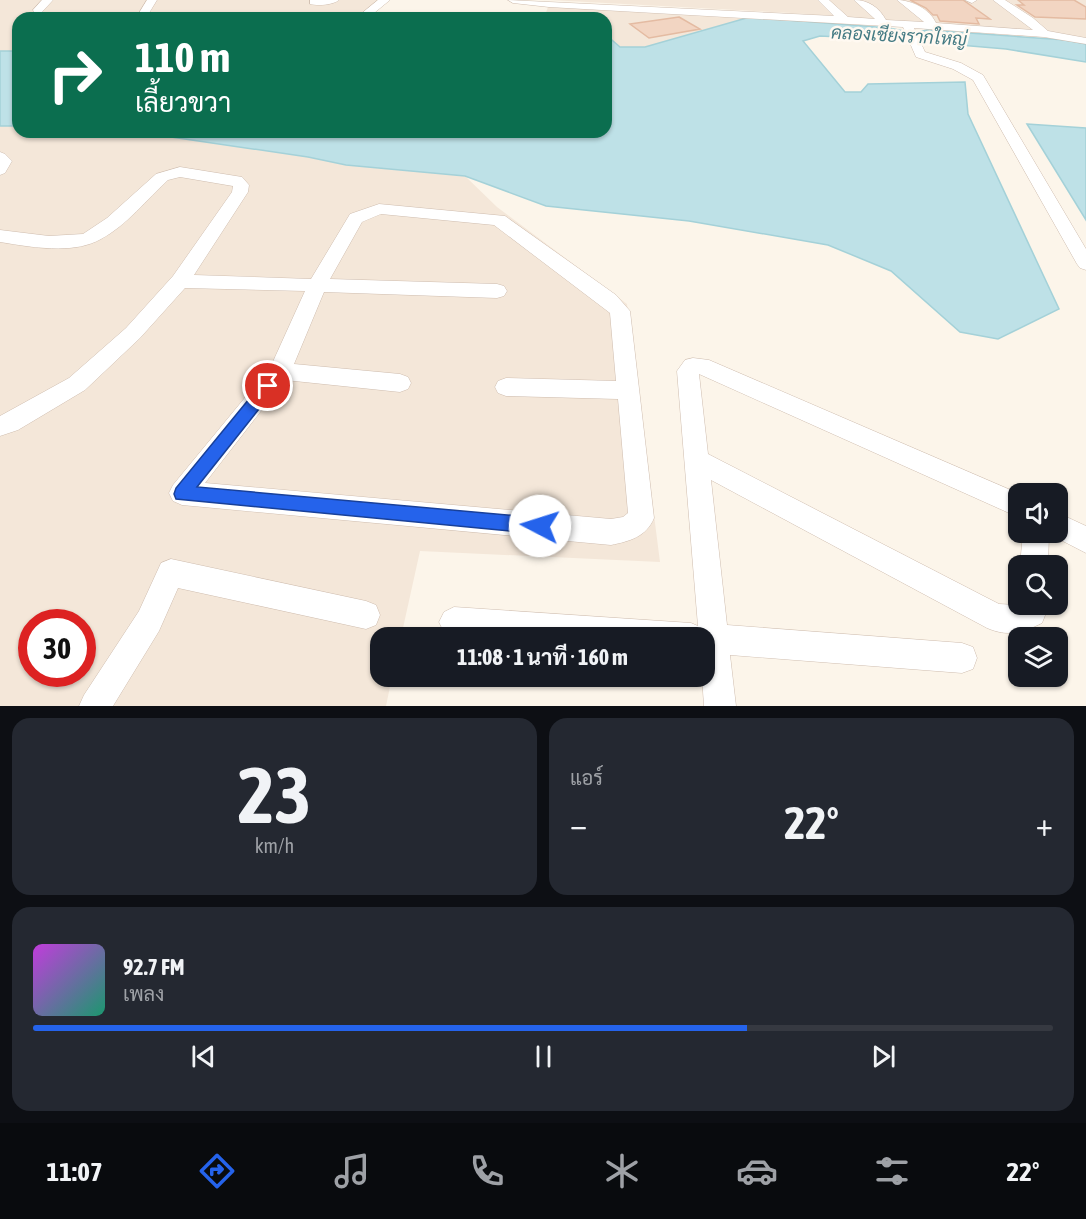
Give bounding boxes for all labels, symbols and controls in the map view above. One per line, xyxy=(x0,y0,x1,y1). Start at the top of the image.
water label: คลองเชียงรากใหญ่ xyxy=(830,19,969,51)
text: 110 m xyxy=(135,33,230,81)
icon: right xyxy=(36,36,114,114)
text: เลี้ยวขวา xyxy=(135,87,231,118)
pin xyxy=(242,360,293,411)
icon: arrive xyxy=(251,369,284,402)
map controls xyxy=(1008,483,1068,687)
button: sound xyxy=(1008,483,1068,543)
position arrow xyxy=(508,494,572,558)
button: search xyxy=(1008,555,1068,615)
speed limit sign: 30 xyxy=(18,609,96,687)
button: layers xyxy=(1008,627,1068,687)
text: 11:08 · 1 นาที · 160 m xyxy=(457,644,628,670)
text: 23 xyxy=(238,750,311,840)
text: แอร์ xyxy=(570,766,603,789)
text: 22° xyxy=(784,797,839,849)
text: − xyxy=(570,805,587,843)
text: + xyxy=(1036,805,1053,843)
text: km/h xyxy=(255,834,294,857)
text: 92.7 FM xyxy=(123,954,185,980)
text: เพลง xyxy=(123,982,164,1005)
icon: previous xyxy=(187,1040,220,1073)
icon: pause xyxy=(527,1040,560,1073)
icon: next xyxy=(867,1040,900,1073)
icon: directions xyxy=(196,1150,238,1192)
icon: music xyxy=(331,1150,373,1192)
icon: phone xyxy=(466,1150,508,1192)
icon: climate xyxy=(601,1150,643,1192)
icon: car xyxy=(736,1150,778,1192)
icon: filters xyxy=(871,1150,913,1192)
text: 11:07 xyxy=(47,1156,103,1187)
text: 22° xyxy=(1007,1156,1039,1187)

